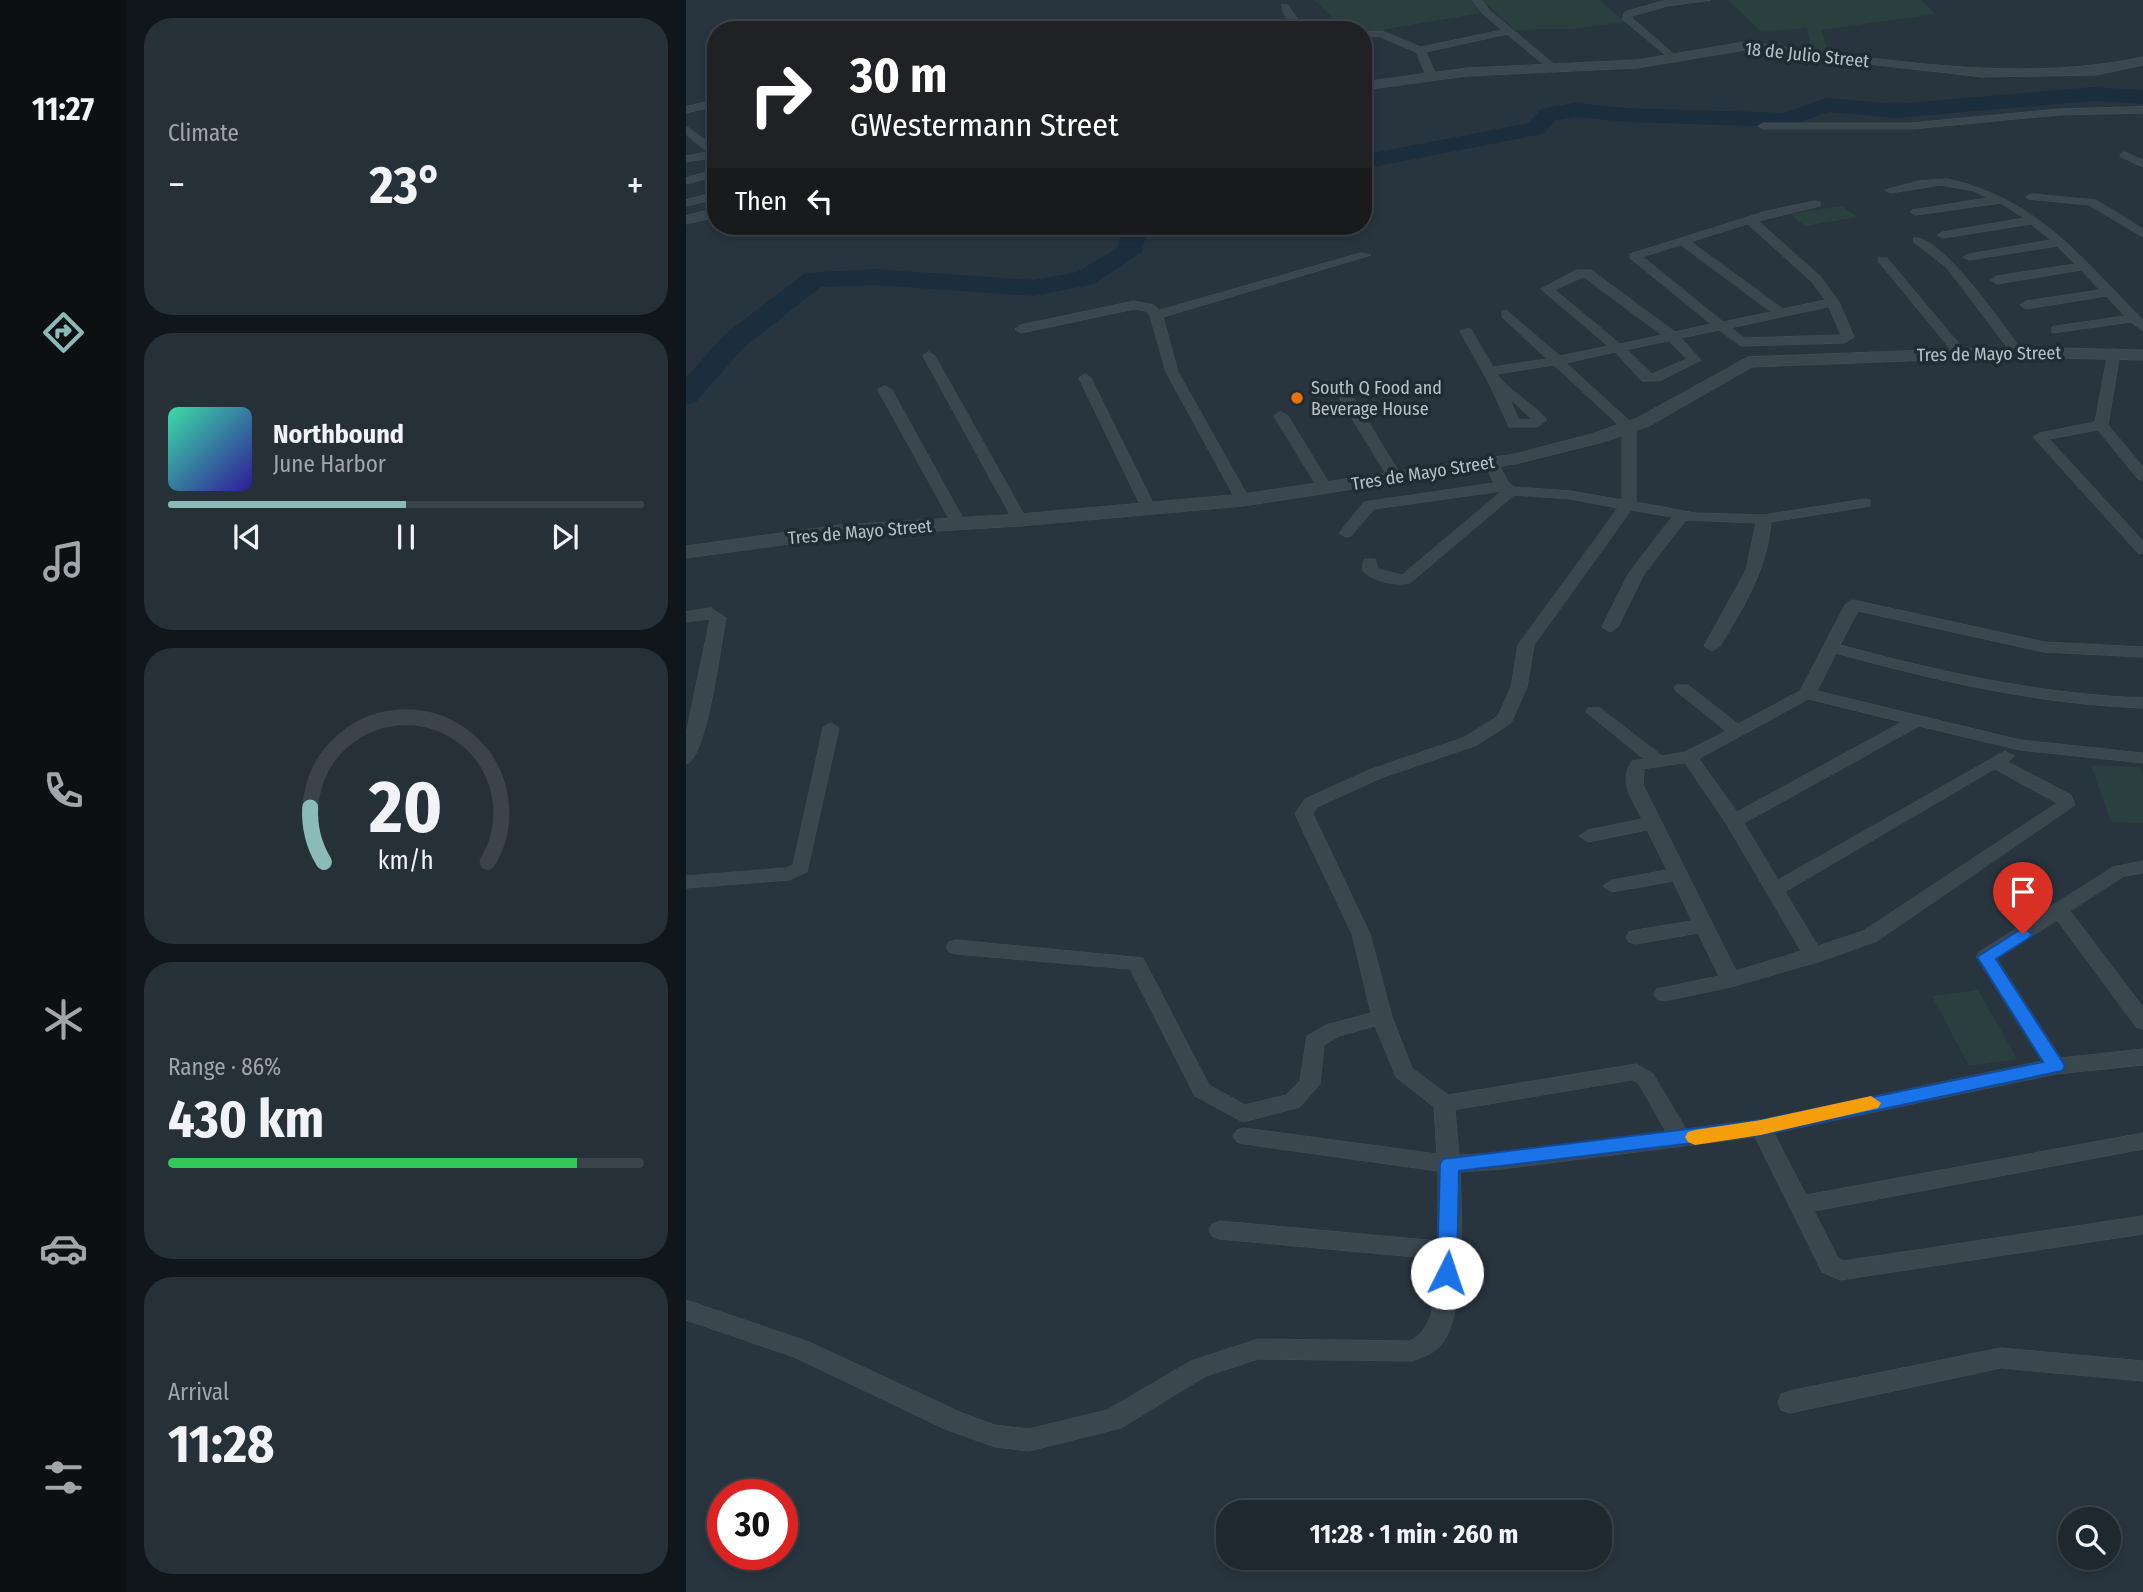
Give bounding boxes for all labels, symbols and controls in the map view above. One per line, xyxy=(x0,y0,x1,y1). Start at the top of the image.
street label: 18 de Julio Street xyxy=(1744,38,1870,72)
text: 30 m xyxy=(850,46,948,105)
icon: right xyxy=(735,49,826,140)
text: 11:27 xyxy=(32,90,94,128)
text: GWestermann Street xyxy=(850,106,1119,144)
text: Climate xyxy=(168,119,239,147)
text: 23° xyxy=(369,154,442,217)
text: − xyxy=(168,162,185,208)
text: + xyxy=(627,162,644,208)
icon: left xyxy=(801,182,839,220)
text: Then xyxy=(735,186,787,217)
icon: directions xyxy=(39,308,88,357)
street label: Tres de Mayo Street xyxy=(1917,342,2061,366)
place label: South Q Food and Beverage House xyxy=(1311,377,1442,420)
marker: South Q Food and Beverage House xyxy=(1289,390,1305,406)
text: Northbound xyxy=(273,419,404,450)
text: June Harbor xyxy=(273,450,386,478)
street label: Tres de Mayo Street xyxy=(1350,451,1496,495)
street label: Tres de Mayo Street xyxy=(787,515,933,549)
icon: previous xyxy=(228,518,266,556)
icon: pause xyxy=(387,518,425,556)
icon: next xyxy=(546,518,584,556)
icon: music xyxy=(39,537,88,586)
text: 20 xyxy=(368,764,443,851)
icon: phone xyxy=(39,766,88,815)
text: km/h xyxy=(378,846,434,876)
pin xyxy=(1993,862,2053,934)
icon: arrive xyxy=(2004,873,2042,911)
icon: climate xyxy=(39,995,88,1044)
text: Range · 86% xyxy=(168,1053,281,1081)
text: 430 km xyxy=(168,1088,324,1151)
icon: car xyxy=(39,1224,88,1273)
position arrow xyxy=(1410,1236,1484,1310)
text: Arrival xyxy=(168,1378,229,1406)
text: 11:28 xyxy=(168,1413,275,1476)
icon: filters xyxy=(39,1453,88,1502)
speed limit sign: 30 xyxy=(707,1479,798,1570)
map controls xyxy=(2058,1507,2121,1570)
button: search xyxy=(2058,1507,2121,1570)
text: 11:28 · 1 min · 260 m xyxy=(1310,1519,1518,1550)

